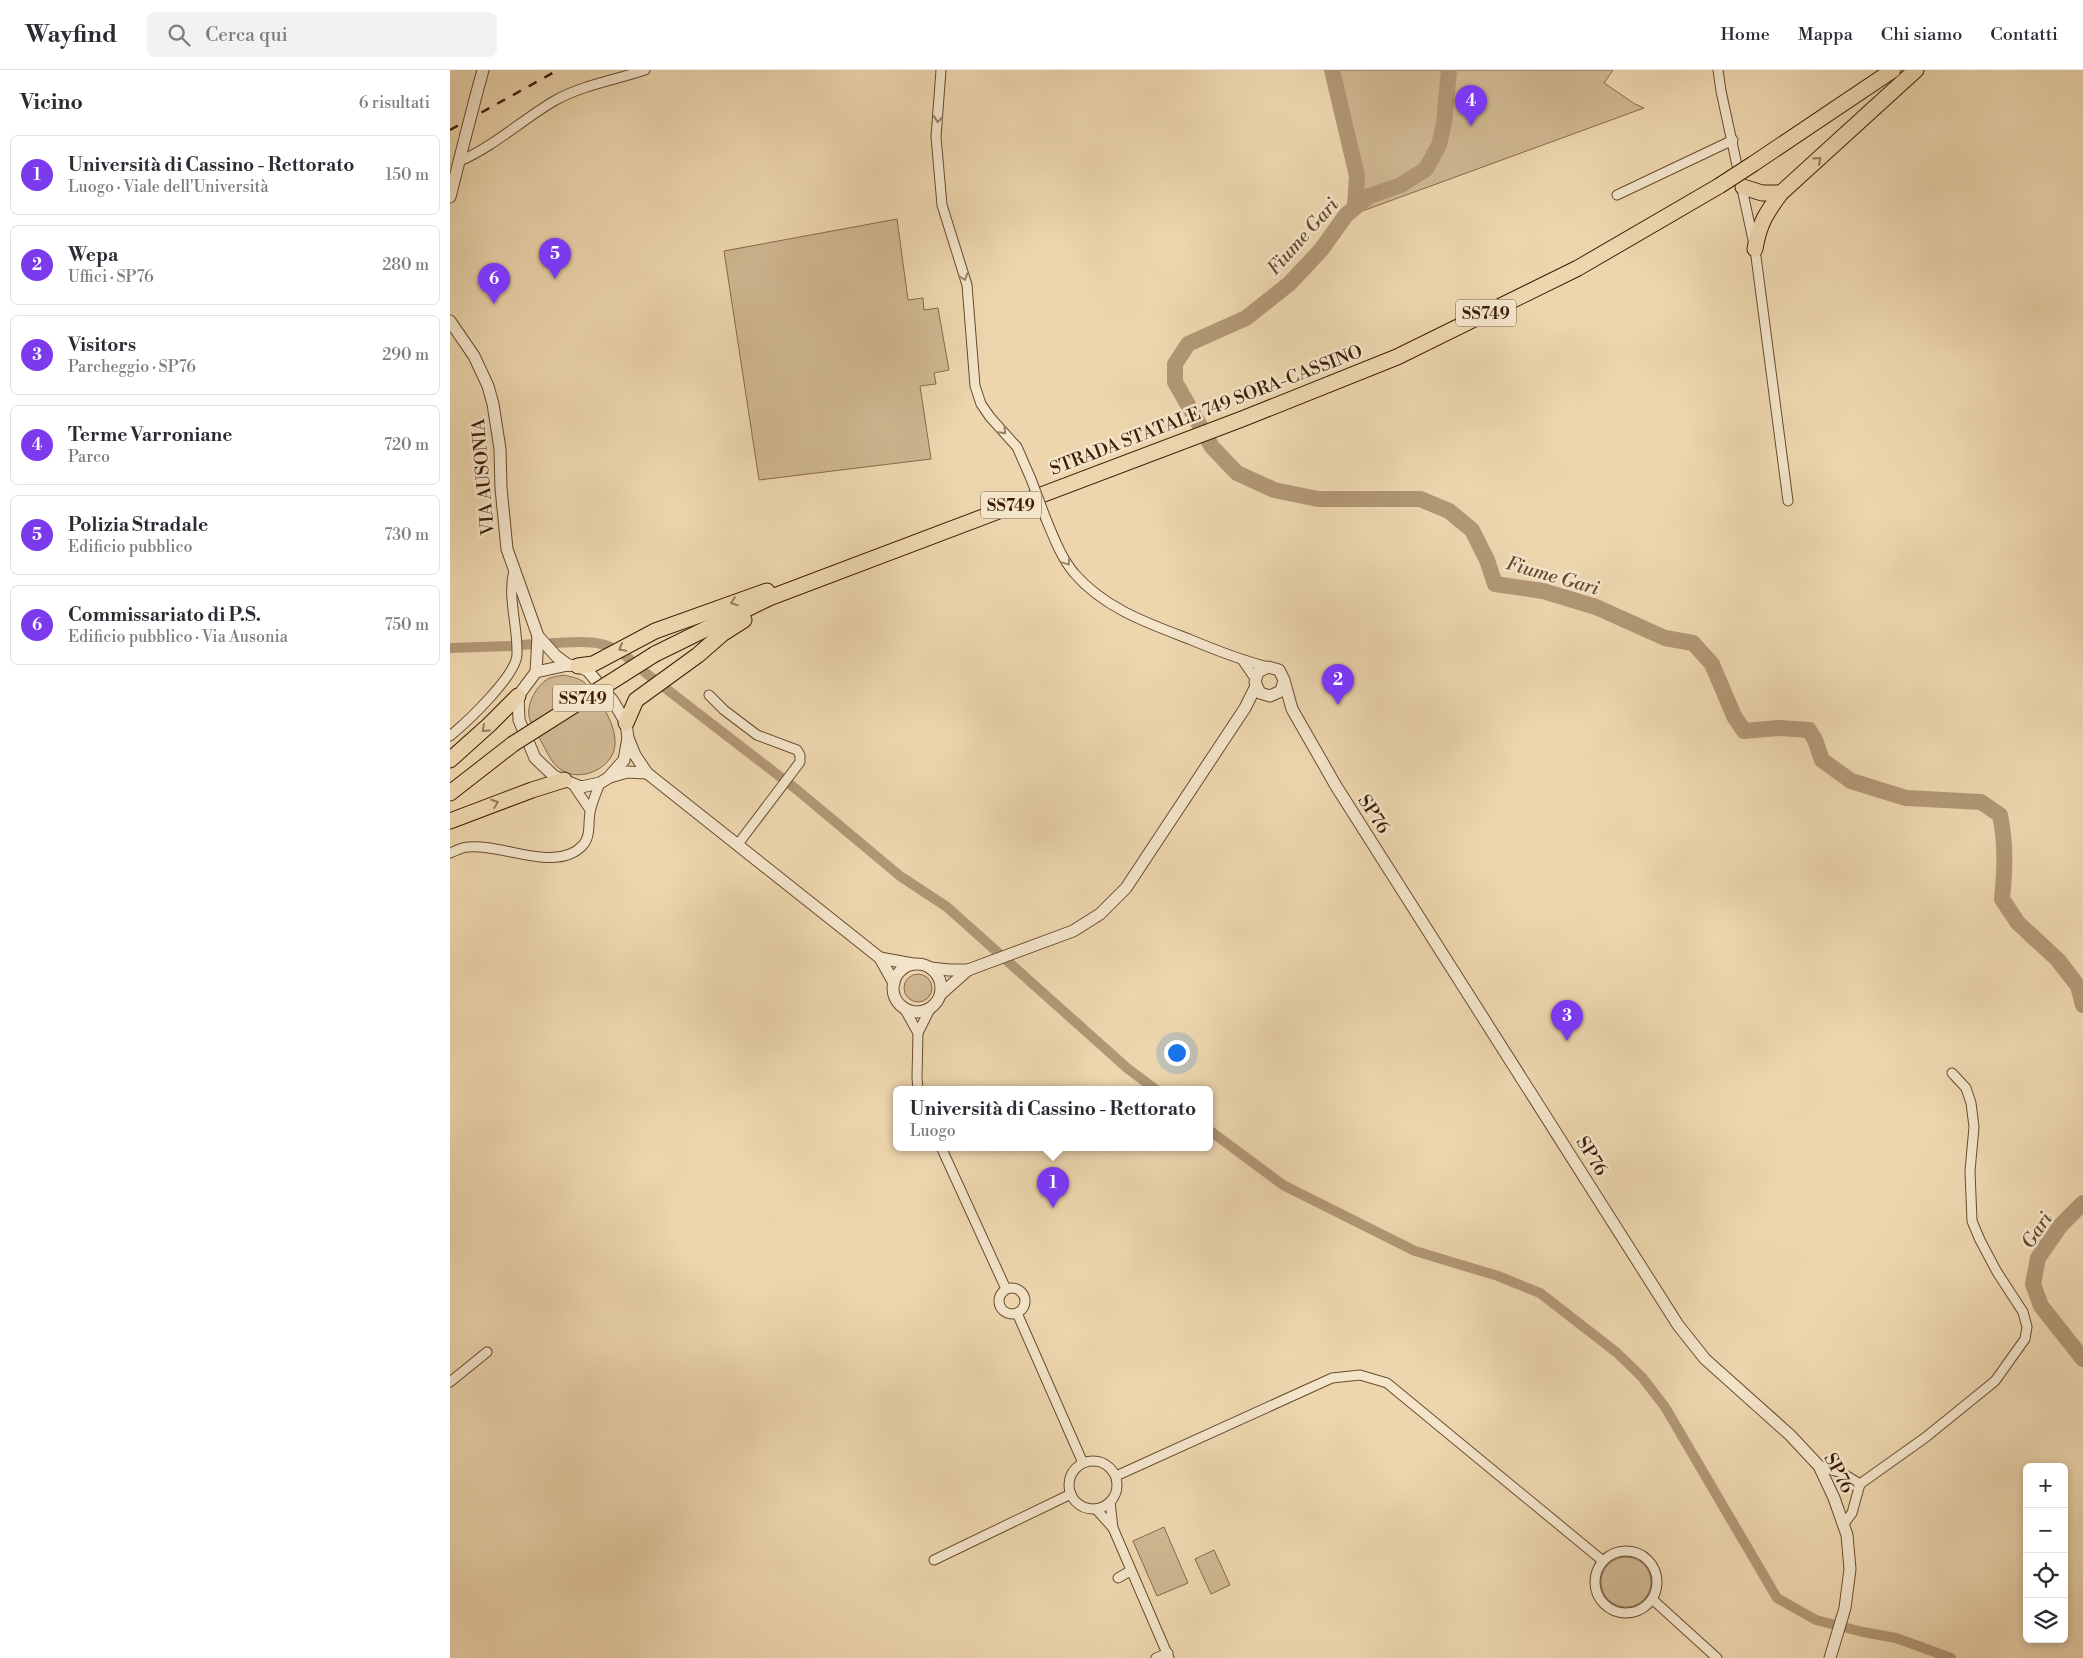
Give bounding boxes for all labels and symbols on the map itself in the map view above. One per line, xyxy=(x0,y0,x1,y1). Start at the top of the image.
pin: 4 xyxy=(1455,85,1487,126)
one-way arrow xyxy=(933,115,944,123)
one-way arrow xyxy=(1812,157,1821,166)
water label: Fiume Gari xyxy=(1262,193,1344,280)
pin: 5 xyxy=(539,238,571,279)
pin: 6 xyxy=(478,263,510,304)
one-way arrow xyxy=(959,273,969,281)
road number: SS749 xyxy=(1456,300,1516,326)
street label: STRADA STATALE 749 SORA-CASSINO xyxy=(1047,340,1366,481)
street label: VIA AUSONIA xyxy=(467,417,500,537)
one-way arrow xyxy=(997,425,1006,434)
road number: SS749 xyxy=(981,492,1041,518)
water label: Fiume Gari xyxy=(1503,551,1602,601)
one-way arrow xyxy=(1061,557,1071,566)
one-way arrow xyxy=(730,596,739,606)
one-way arrow xyxy=(618,642,627,652)
pin: 2 xyxy=(1322,664,1354,705)
road number: SS749 xyxy=(553,684,613,711)
one-way arrow xyxy=(481,723,490,732)
street label: SP76 xyxy=(1352,790,1395,838)
one-way arrow xyxy=(491,799,499,809)
pin: 3 xyxy=(1551,1000,1583,1041)
your location xyxy=(1164,1040,1190,1066)
street label: SP76 xyxy=(1571,1132,1613,1180)
pin: 1 xyxy=(1037,1167,1069,1208)
water label: Gari xyxy=(2016,1208,2058,1253)
street label: SP76 xyxy=(1819,1449,1859,1497)

